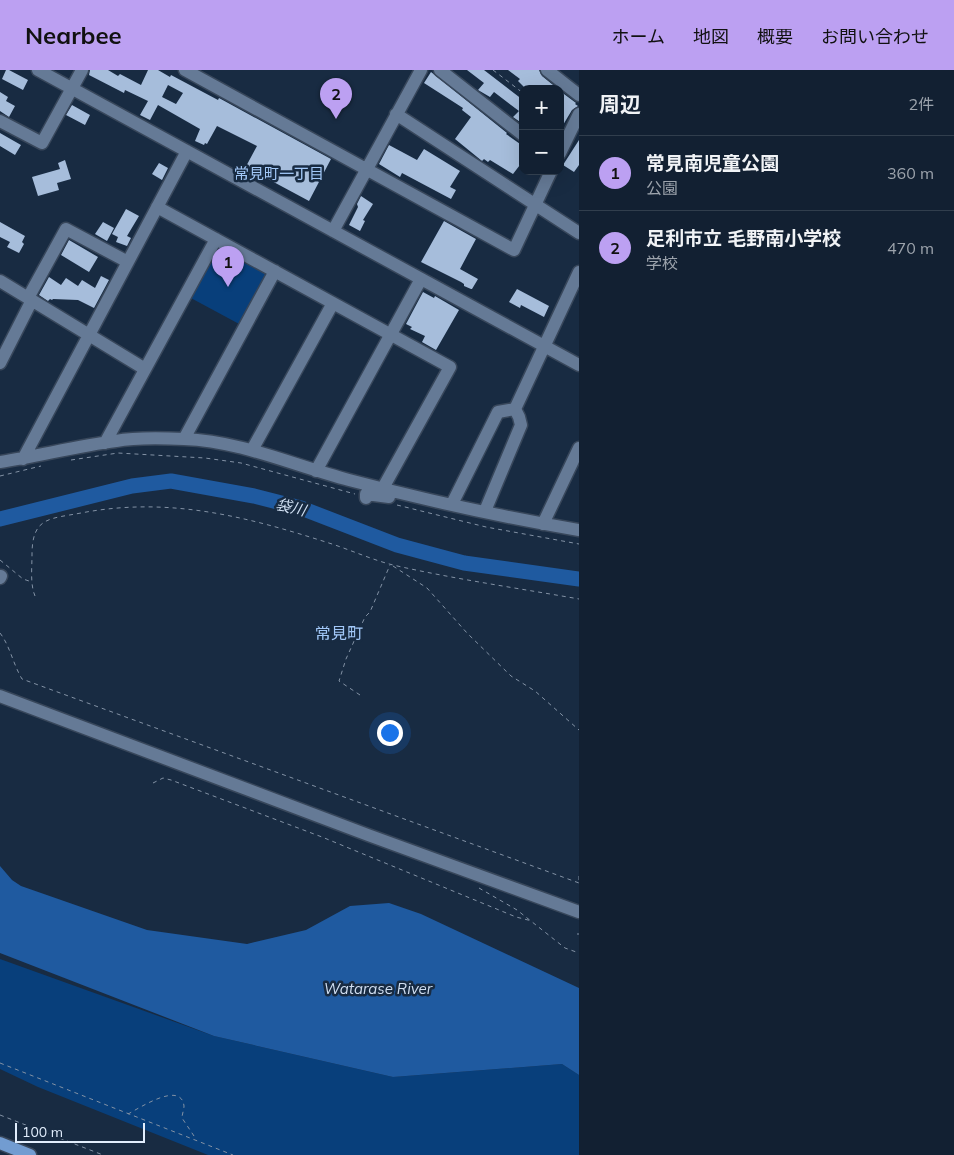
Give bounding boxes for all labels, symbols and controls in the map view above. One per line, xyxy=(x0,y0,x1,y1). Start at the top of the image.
text: Nearbee xyxy=(25,20,122,50)
text: ホーム xyxy=(612,25,665,48)
text: 地図 xyxy=(693,25,729,48)
text: 概要 xyxy=(757,25,793,48)
text: お問い合わせ xyxy=(821,25,929,48)
pin: 2 xyxy=(320,78,352,119)
map controls xyxy=(519,85,564,175)
button: + xyxy=(519,85,564,130)
text: 周辺 xyxy=(599,91,641,117)
text: 2件 xyxy=(908,94,934,114)
button: − xyxy=(519,130,564,175)
text: 常見南児童公園 xyxy=(646,151,779,175)
text: 1 xyxy=(610,163,620,183)
text: 360 m xyxy=(887,163,934,183)
district label: 常見町一丁目 xyxy=(234,164,324,183)
text: 公園 xyxy=(646,178,678,198)
text: 足利市立 毛野南小学校 xyxy=(646,226,841,250)
text: 2 xyxy=(610,238,620,258)
text: 470 m xyxy=(887,238,934,258)
pin: 1 xyxy=(212,246,244,287)
text: 学校 xyxy=(646,253,678,273)
water label: 袋川 xyxy=(274,494,310,520)
district label: 常見町 xyxy=(315,623,363,643)
your location xyxy=(377,720,403,746)
water label: Watarase River xyxy=(324,979,433,998)
scale bar xyxy=(15,1120,145,1143)
text: 100 m xyxy=(22,1123,63,1141)

